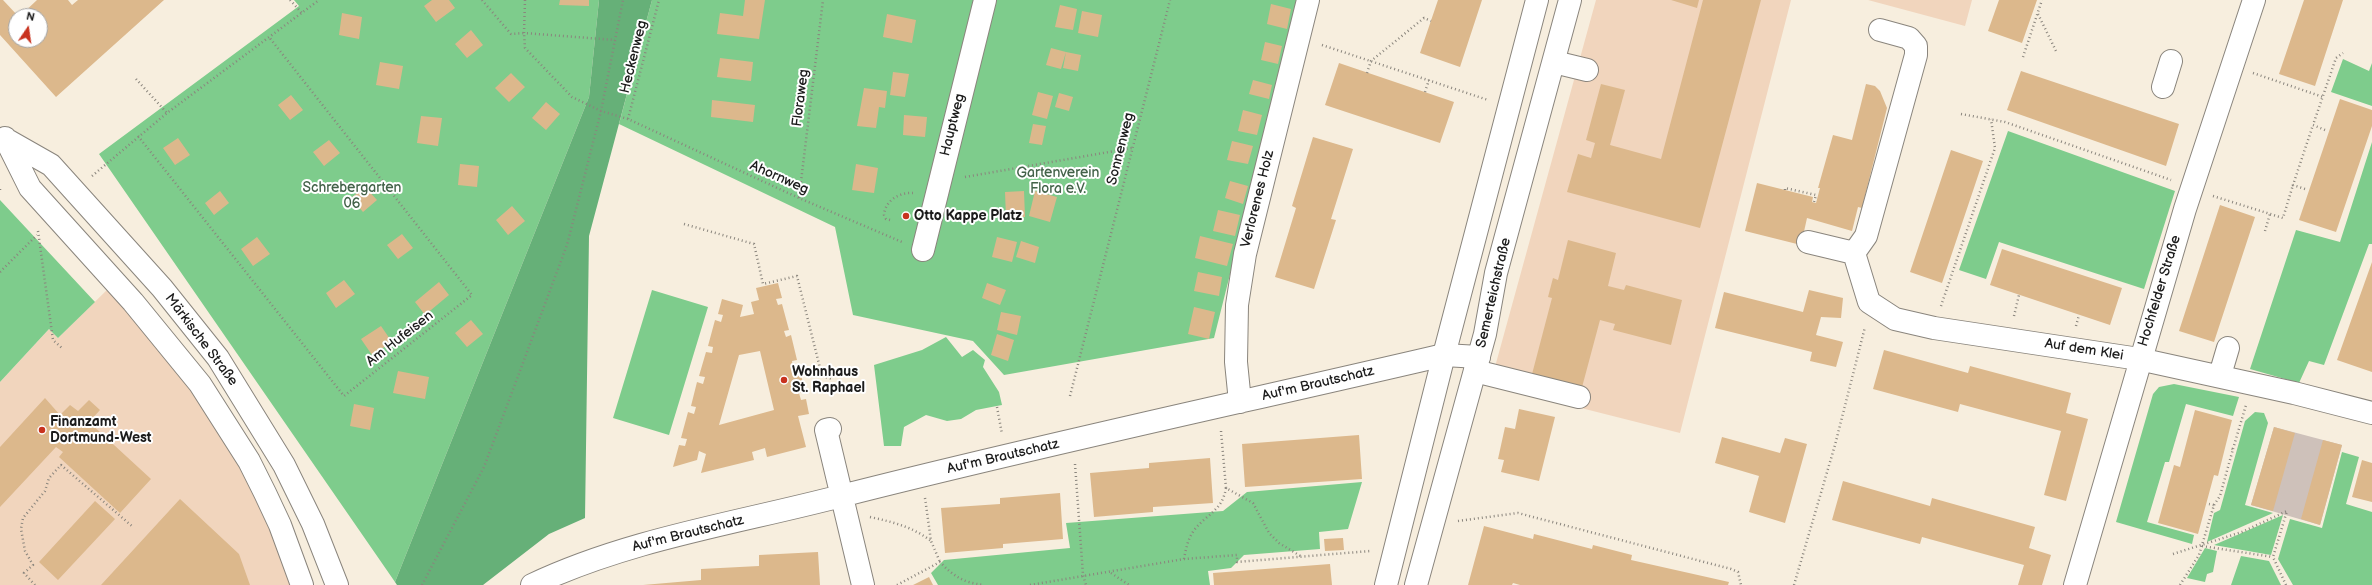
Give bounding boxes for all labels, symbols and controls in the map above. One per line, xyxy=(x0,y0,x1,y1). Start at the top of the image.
north arrow xyxy=(8,8,48,48)
text: N xyxy=(25,10,36,24)
street label: Heckenweg xyxy=(617,19,651,95)
street label: Floraweg xyxy=(789,68,813,128)
street label: Hauptweg xyxy=(937,92,969,158)
street label: Sonnenweg xyxy=(1104,111,1138,187)
street label: Verlorenes Holz xyxy=(1238,149,1278,249)
street label: Ahornweg xyxy=(747,158,811,198)
park label: Gartenverein Flora e.V. xyxy=(1017,165,1099,198)
park label: Schrebergarten 06 xyxy=(302,180,402,212)
place label: Otto Kappe Platz xyxy=(914,208,1022,224)
marker: Otto Kappe Platz xyxy=(901,211,911,221)
street label: Hochfelder Straße xyxy=(2135,233,2185,349)
street label: Semerteichstraße xyxy=(1473,236,1515,350)
street label: Märkische Straße xyxy=(161,291,241,389)
street label: Am Hufeisen xyxy=(363,308,437,370)
street label: Auf dem Klei xyxy=(2043,335,2125,365)
street label: Auf'm Brautschatz xyxy=(1260,363,1376,405)
place label: Wohnhaus St. Raphael xyxy=(792,364,865,396)
marker: Wohnhaus St. Raphael xyxy=(779,375,789,385)
place label: Finanzamt Dortmund-West xyxy=(50,414,151,446)
marker: Finanzamt Dortmund-West xyxy=(37,425,47,435)
street label: Auf'm Brautschatz xyxy=(945,436,1061,478)
street label: Auf'm Brautschatz xyxy=(631,512,745,556)

